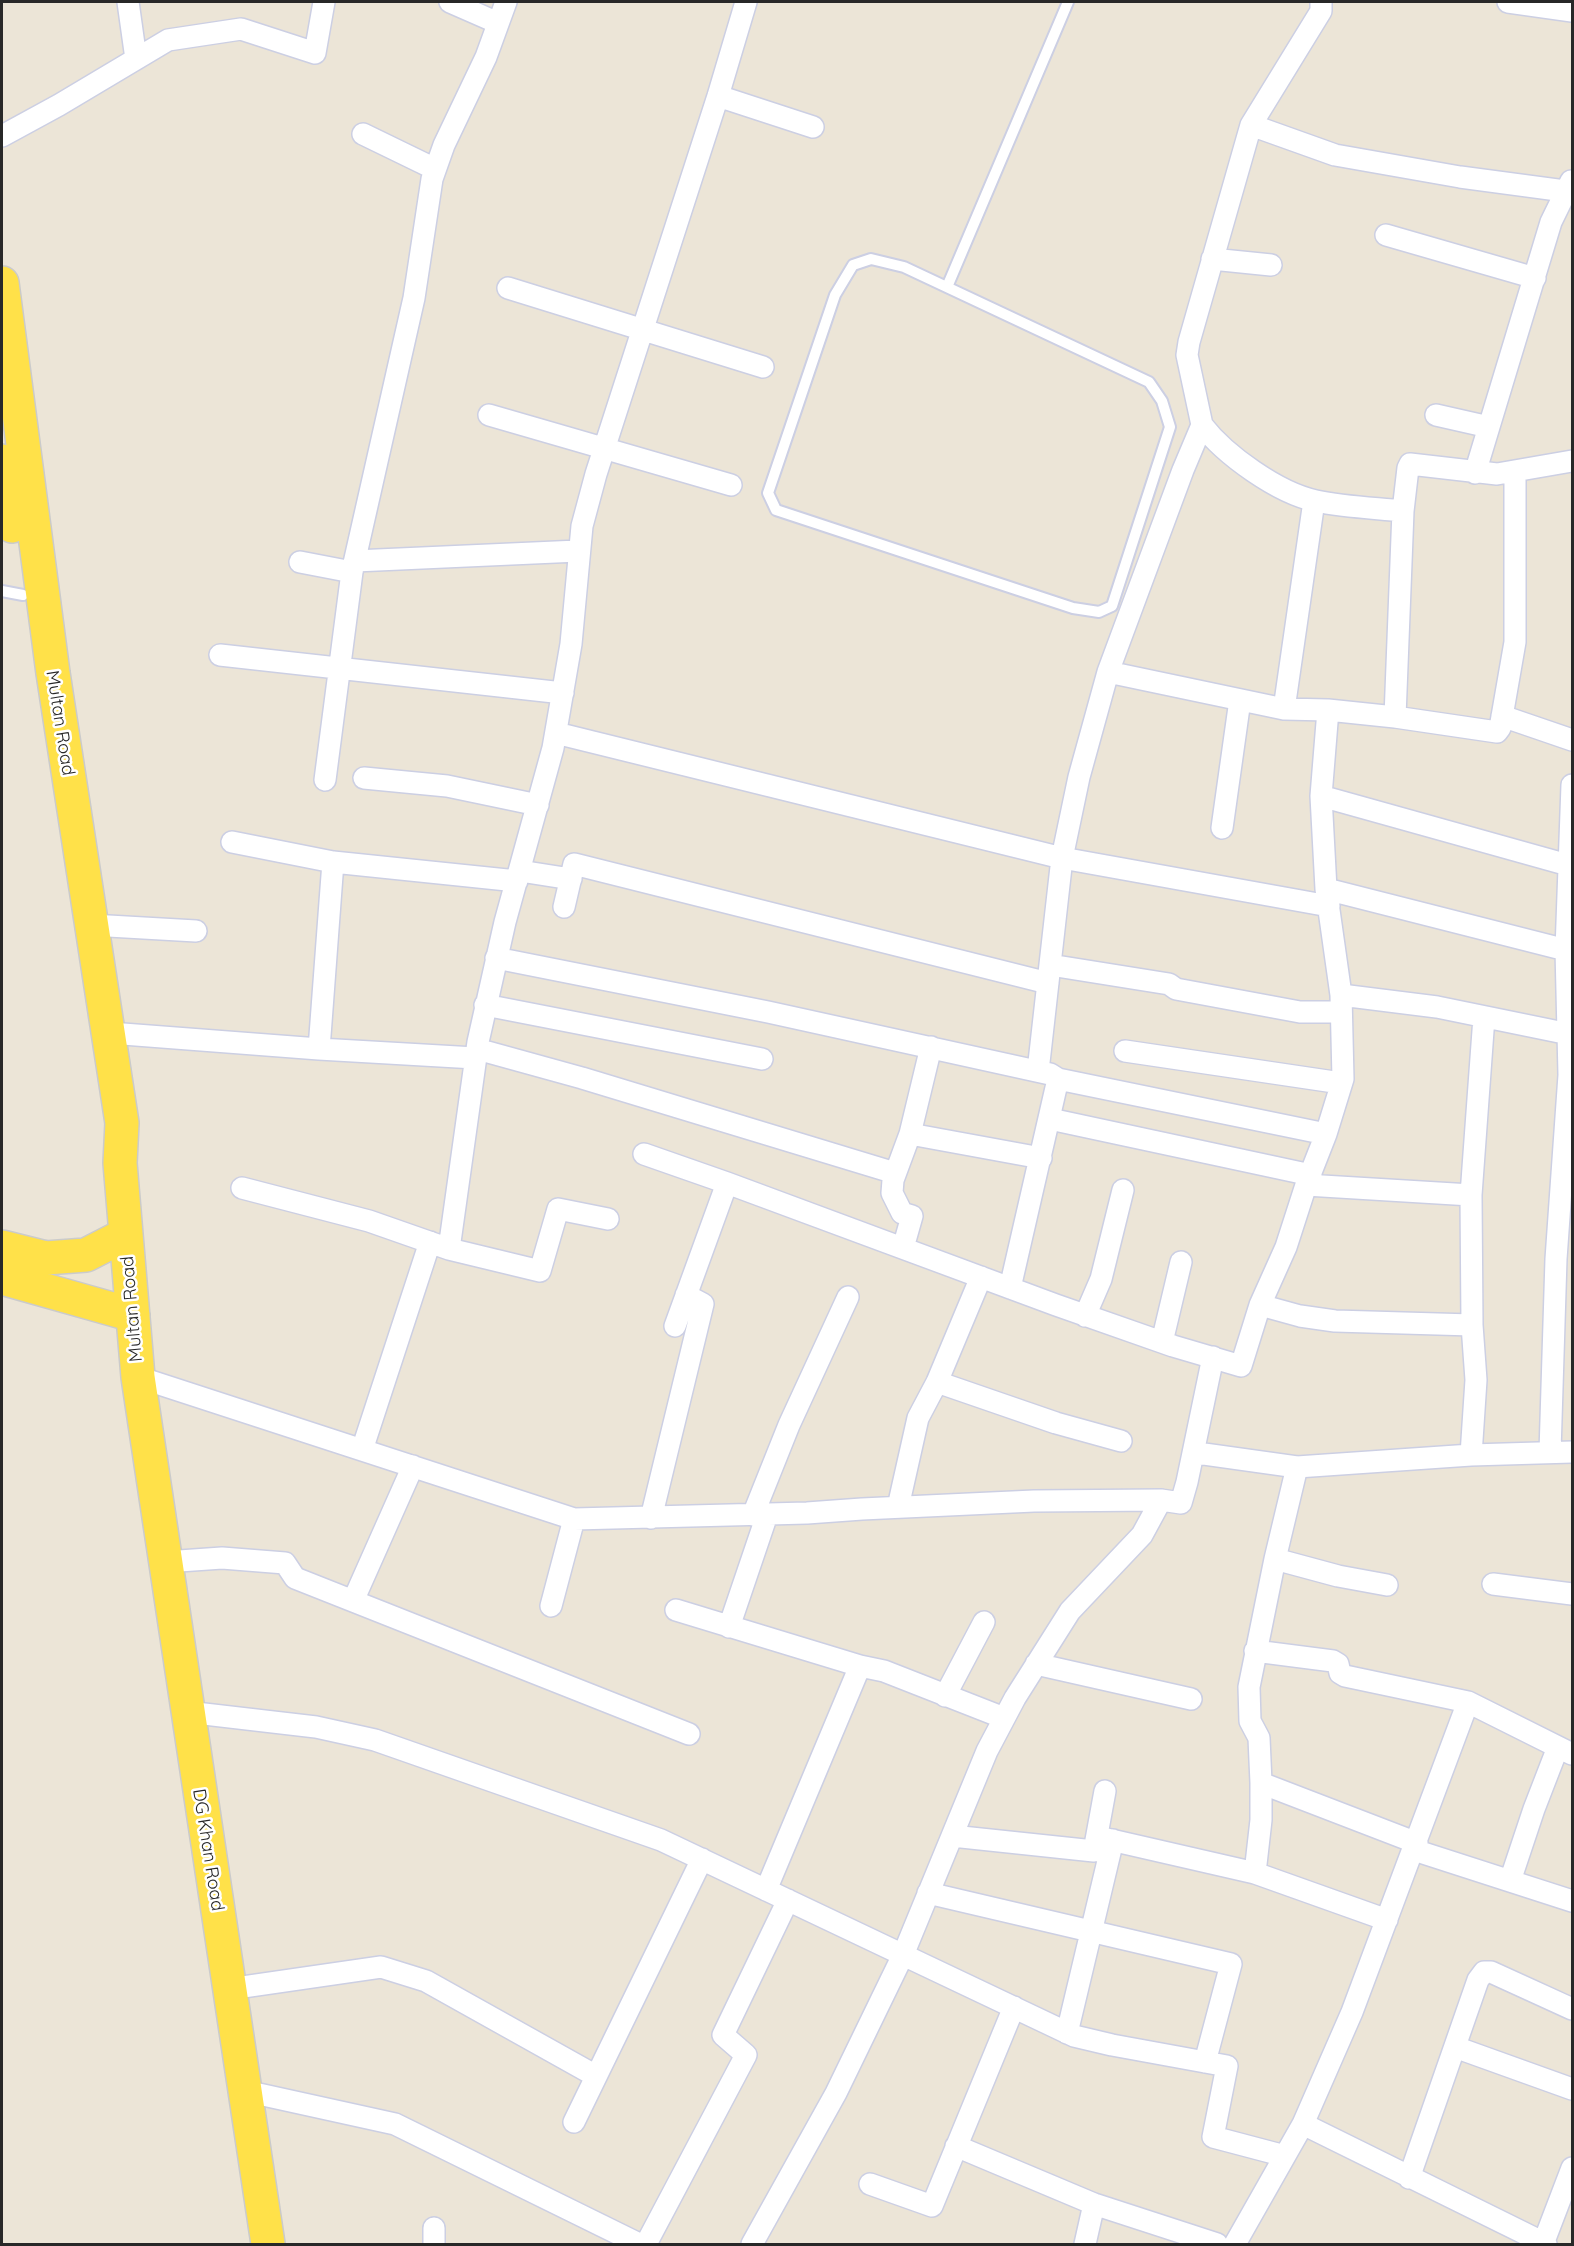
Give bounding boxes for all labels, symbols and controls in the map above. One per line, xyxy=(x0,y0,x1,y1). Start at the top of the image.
street label: Multan Road xyxy=(41,669,79,777)
street label: Multan Road xyxy=(117,1255,147,1363)
street label: DG Khan Road xyxy=(188,1787,228,1913)

